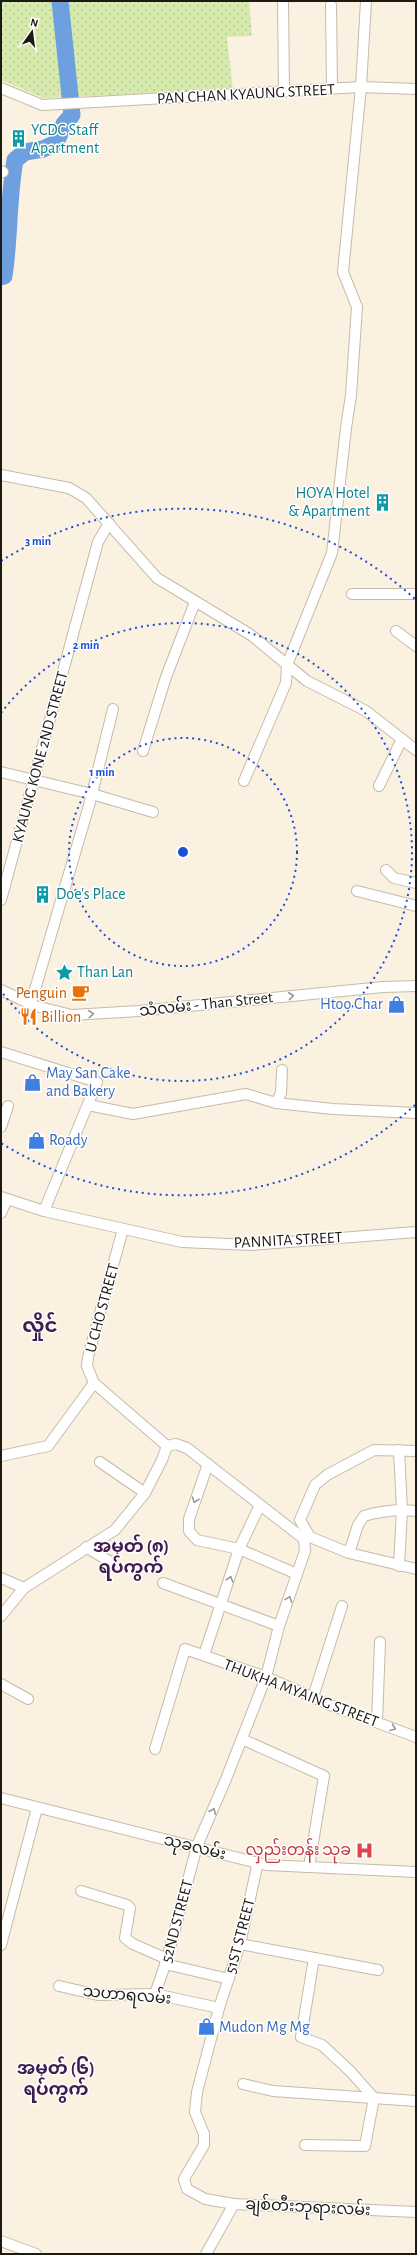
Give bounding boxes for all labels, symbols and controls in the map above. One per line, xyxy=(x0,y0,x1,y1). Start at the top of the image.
north arrow xyxy=(12,12,52,52)
text: N xyxy=(29,17,39,29)
street label: PAN CHAN KYAUNG STREET xyxy=(157,81,335,107)
place label: YCDC Staff Apartment xyxy=(31,122,99,156)
building icon: YCDC Staff Apartment xyxy=(8,129,28,149)
place label: HOYA Hotel & Apartment xyxy=(288,485,370,519)
building icon: HOYA Hotel & Apartment xyxy=(373,492,393,512)
text: 3 min xyxy=(25,535,51,547)
text: 2 min xyxy=(73,639,99,651)
street label: KYAUNG KONE 2ND STREET xyxy=(9,669,71,844)
text: 1 min xyxy=(89,766,115,778)
centre of rings xyxy=(176,845,190,859)
building icon: Doe's Place xyxy=(33,884,53,904)
place label: Doe's Place xyxy=(56,886,126,902)
place icon: Than Lan xyxy=(54,962,74,982)
place label: Than Lan xyxy=(77,964,133,980)
cafe icon: Penguin xyxy=(70,983,90,1003)
place label: Penguin xyxy=(16,985,67,1001)
street label: သံလမ်း - Than Street xyxy=(138,985,274,1019)
one-way arrow xyxy=(288,992,294,1001)
shop icon: Htoo Char xyxy=(386,994,406,1014)
place label: Htoo Char xyxy=(320,996,384,1012)
restaurant icon: Billion xyxy=(18,1007,38,1027)
place label: Billion xyxy=(41,1009,81,1025)
one-way arrow xyxy=(88,1010,94,1018)
place label: May San Cake and Bakery xyxy=(46,1065,131,1100)
shop icon: May San Cake and Bakery xyxy=(23,1072,43,1092)
shop icon: Roady xyxy=(26,1130,46,1150)
place label: Roady xyxy=(49,1132,88,1149)
street label: PANNITA STREET xyxy=(233,1229,343,1251)
street label: U CHO STREET xyxy=(82,1261,122,1354)
district label: လှိုင် xyxy=(22,1312,58,1341)
one-way arrow xyxy=(192,1497,200,1504)
district label: အမှတ် (၈) ရပ်ကွက် xyxy=(93,1534,169,1581)
one-way arrow xyxy=(225,1576,234,1583)
one-way arrow xyxy=(284,1596,292,1603)
street label: THUKHA MYAING STREET xyxy=(221,1656,381,1730)
one-way arrow xyxy=(389,1724,396,1732)
one-way arrow xyxy=(208,1807,216,1814)
street label: သုခလမ်း xyxy=(161,1828,229,1868)
place label: လှည်းတန်း သုခ xyxy=(246,1838,351,1864)
hospital icon: လှည်းတန်း သုခ xyxy=(354,1840,374,1860)
street label: 52ND STREET xyxy=(158,1878,196,1964)
street label: 51ST STREET xyxy=(222,1896,258,1975)
street label: သဟာရလမ်း xyxy=(82,1979,172,2012)
shop icon: Mudon Mg Mg xyxy=(196,2017,216,2037)
place label: Mudon Mg Mg xyxy=(219,2019,310,2035)
district label: အမှတ် (၆) ရပ်ကွက် xyxy=(17,2056,95,2103)
street label: ချစ်တီးဘုရားလမ်း xyxy=(245,2192,371,2224)

